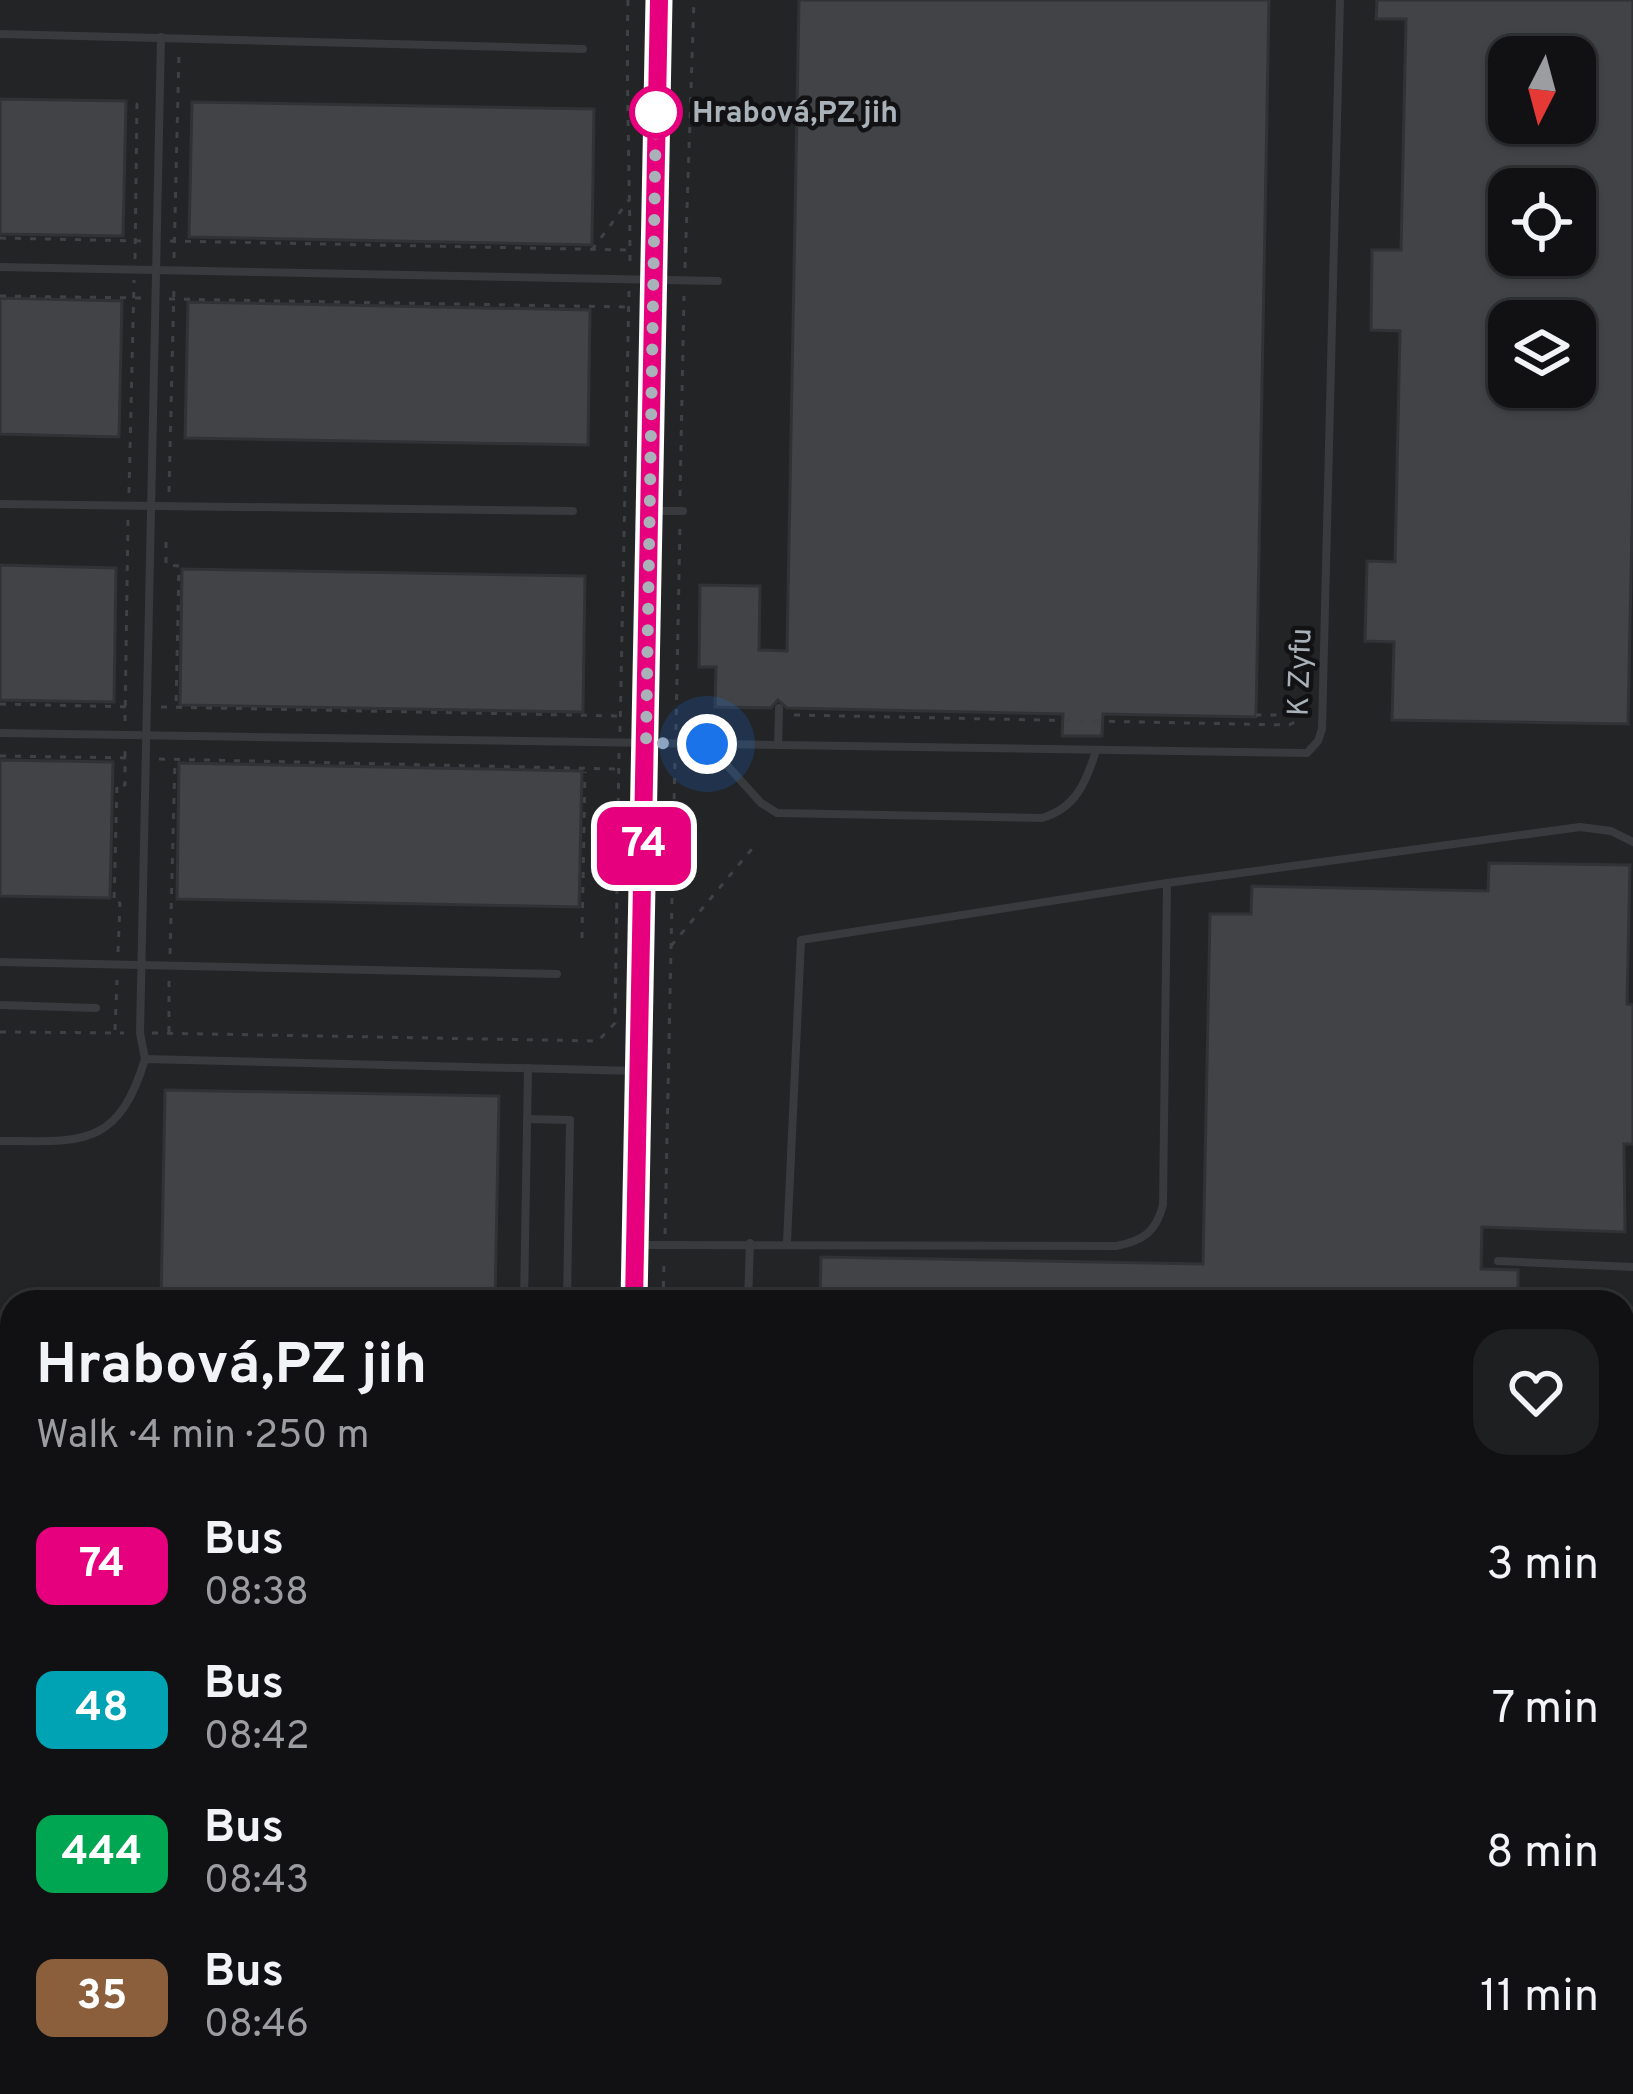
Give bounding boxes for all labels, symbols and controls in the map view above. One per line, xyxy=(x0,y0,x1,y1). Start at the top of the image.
north arrow xyxy=(1488,36,1596,144)
map controls xyxy=(1488,36,1596,408)
marker: Hrabová,PZ jih xyxy=(631,87,681,137)
place label: Hrabová,PZ jih xyxy=(692,96,898,133)
button: locate xyxy=(1488,168,1596,276)
button: layers xyxy=(1488,300,1596,408)
street label: K Zyfu xyxy=(1281,627,1322,717)
your location xyxy=(677,714,737,774)
line badge: 74 xyxy=(590,807,698,885)
text: 74 xyxy=(621,819,667,872)
button: heart xyxy=(1473,1329,1599,1455)
text: Hrabová,PZ jih xyxy=(36,1332,427,1404)
text: Walk · 4 min · 250 m xyxy=(36,1413,369,1462)
text: Bus xyxy=(204,1513,284,1570)
text: 3 min xyxy=(1486,1538,1599,1595)
text: 74 xyxy=(79,1539,125,1592)
text: 08:38 xyxy=(204,1570,309,1619)
text: Bus xyxy=(204,1657,284,1714)
text: 7 min xyxy=(1492,1682,1599,1739)
text: 48 xyxy=(75,1683,129,1736)
text: 08:42 xyxy=(204,1714,310,1763)
text: Bus xyxy=(204,1801,284,1858)
text: 8 min xyxy=(1486,1826,1599,1883)
text: 444 xyxy=(62,1827,142,1880)
text: 08:43 xyxy=(204,1858,309,1907)
text: Bus xyxy=(204,1945,284,2002)
text: 11 min xyxy=(1480,1970,1599,2027)
text: 35 xyxy=(77,1971,127,2024)
text: 08:46 xyxy=(204,2002,309,2051)

